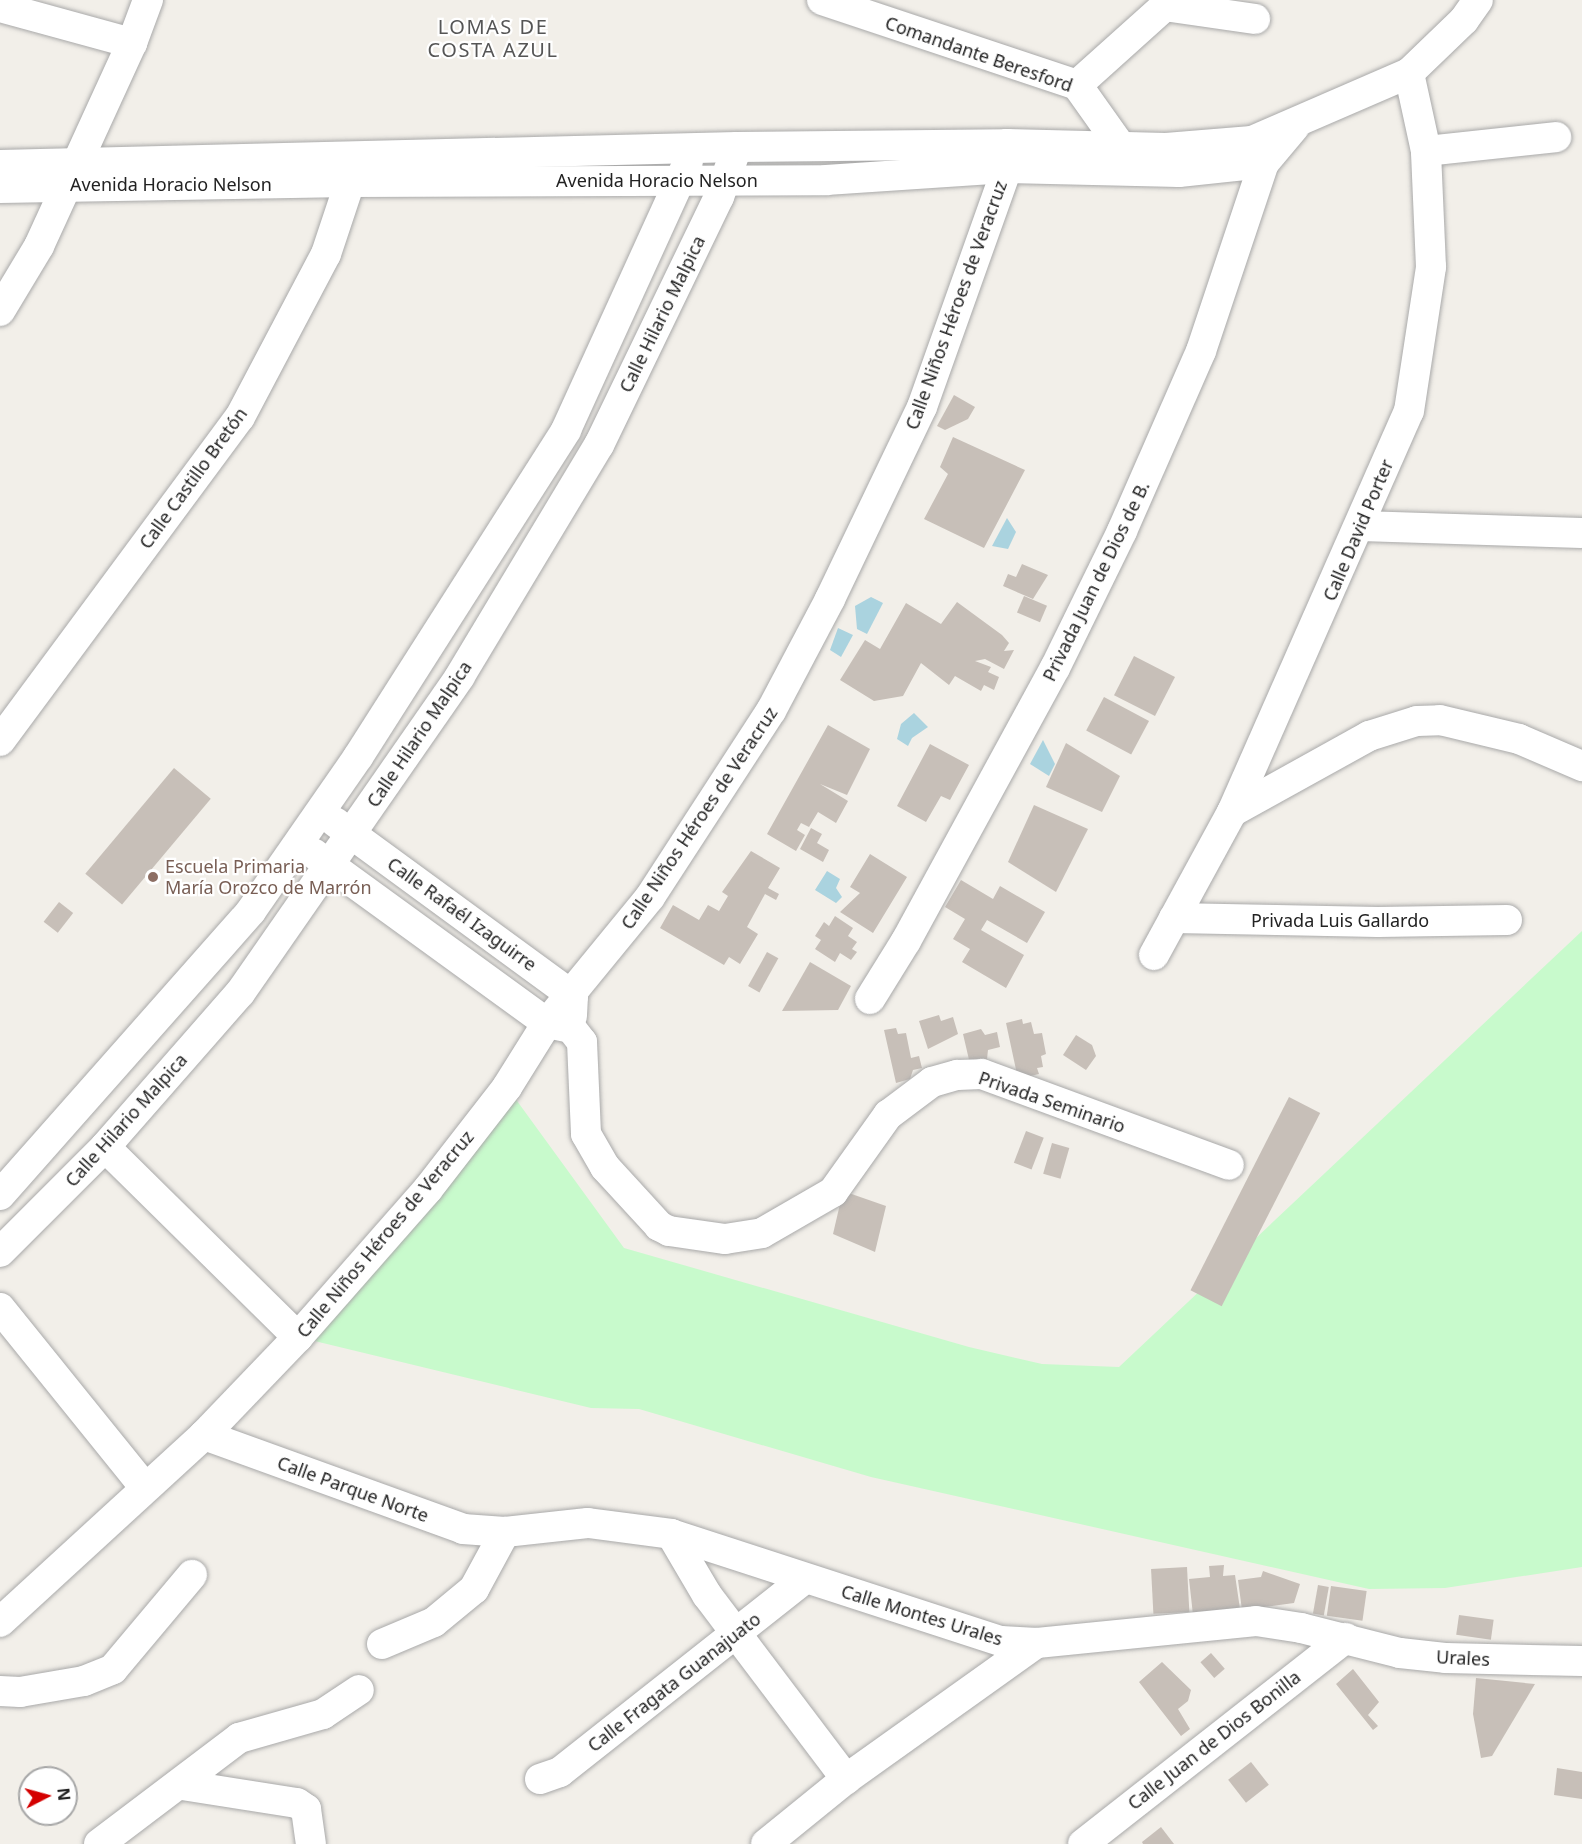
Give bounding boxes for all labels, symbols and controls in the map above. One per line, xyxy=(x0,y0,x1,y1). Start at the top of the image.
street label: Comandante Beresford xyxy=(882,12,1076,96)
district label: LOMAS DE COSTA AZUL xyxy=(428,14,558,61)
street label: Avenida Horacio Nelson xyxy=(556,169,758,191)
street label: Avenida Horacio Nelson xyxy=(70,173,272,195)
street label: Calle Niños Héroes de Veracruz xyxy=(901,178,1011,432)
street label: Calle Hilario Malpica xyxy=(615,232,709,396)
street label: Calle Castillo Bretón xyxy=(135,403,251,553)
street label: Calle David Porter xyxy=(1318,456,1398,604)
street label: Privada Juan de Dios de B. xyxy=(1038,477,1154,685)
street label: Calle Hilario Malpica xyxy=(362,657,476,811)
street label: Calle Niños Héroes de Veracruz xyxy=(616,703,782,933)
street label: Calle Rafaél Izaguirre xyxy=(383,853,541,975)
place label: Escuela Primaria María Orozco de Marrón xyxy=(165,856,372,898)
marker: Escuela Primaria María Orozco de Marrón xyxy=(146,870,160,884)
street label: Privada Luis Gallardo xyxy=(1251,909,1429,931)
street label: Calle Hilario Malpica xyxy=(61,1049,191,1191)
street label: Privada Seminario xyxy=(976,1067,1128,1137)
street label: Calle Niños Héroes de Veracruz xyxy=(292,1126,478,1342)
street label: Calle Parque Norte xyxy=(274,1452,432,1526)
street label: Calle Montes Urales xyxy=(839,1580,1005,1650)
street label: Calle Fragata Guanajuato xyxy=(583,1608,765,1756)
street label: Urales xyxy=(1436,1646,1490,1670)
street label: Calle Juan de Dios Bonilla xyxy=(1123,1666,1305,1814)
north arrow xyxy=(18,1766,78,1826)
text: N xyxy=(52,1787,76,1802)

